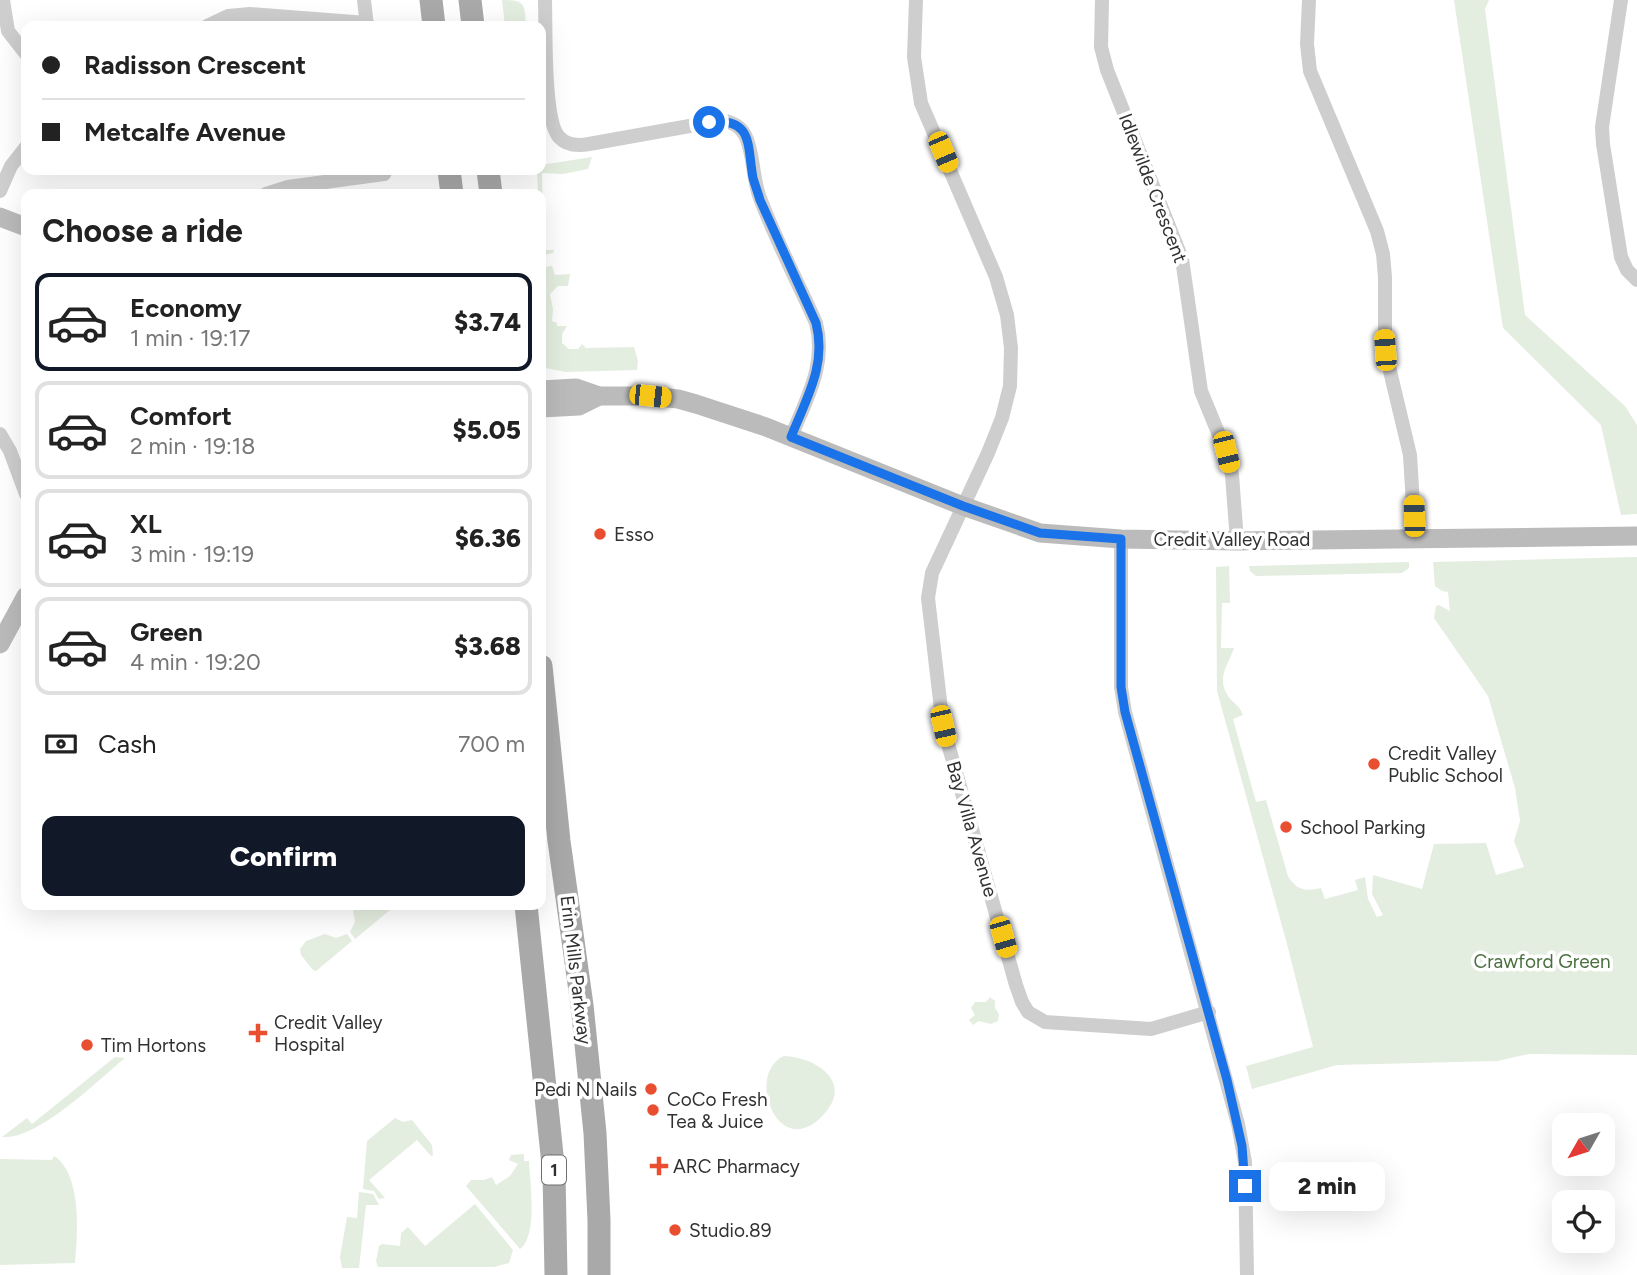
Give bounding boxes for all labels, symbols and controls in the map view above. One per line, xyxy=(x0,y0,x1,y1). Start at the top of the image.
text: Radisson Crescent xyxy=(84,49,306,81)
route start xyxy=(693,106,725,138)
street label: Idlewilde Crescent xyxy=(1114,110,1192,266)
text: Metcalfe Avenue xyxy=(84,116,286,148)
car xyxy=(926,129,961,175)
text: Choose a ride xyxy=(42,212,243,250)
icon: car xyxy=(46,291,109,354)
text: Economy xyxy=(130,292,242,324)
text: $3.74 xyxy=(454,306,521,338)
text: 1 min · 19:17 xyxy=(130,324,250,352)
car xyxy=(1374,328,1397,372)
car xyxy=(629,383,672,409)
icon: car xyxy=(46,399,109,462)
text: Comfort xyxy=(130,400,232,432)
text: $5.05 xyxy=(452,414,521,446)
car xyxy=(1211,429,1242,475)
text: 2 min · 19:18 xyxy=(130,432,255,460)
car xyxy=(1403,495,1426,537)
icon: car xyxy=(46,507,109,570)
text: XL xyxy=(130,508,162,540)
text: $6.36 xyxy=(455,522,521,554)
place label: Esso xyxy=(614,523,654,546)
marker: Esso xyxy=(592,526,608,542)
street label: Credit Valley Road xyxy=(1154,528,1310,551)
text: 3 min · 19:19 xyxy=(130,540,254,568)
icon: car xyxy=(46,615,109,678)
text: Green xyxy=(130,616,203,648)
text: $3.68 xyxy=(454,630,521,662)
text: 4 min · 19:20 xyxy=(130,648,261,676)
car xyxy=(929,703,958,749)
icon: cash xyxy=(42,725,80,763)
text: Cash xyxy=(98,728,157,760)
text: 700 m xyxy=(458,730,525,758)
place label: Credit Valley Public School xyxy=(1388,742,1503,787)
marker: Credit Valley Public School xyxy=(1366,756,1382,772)
street label: Bay Villa Avenue xyxy=(942,758,1002,900)
button: Confirm xyxy=(42,816,525,896)
place label: School Parking xyxy=(1300,816,1426,839)
marker: School Parking xyxy=(1278,819,1294,835)
street label: Erin Mills Parkway xyxy=(555,894,597,1046)
car xyxy=(988,914,1019,960)
park label: Crawford Green xyxy=(1474,950,1611,973)
place label: Credit Valley Hospital xyxy=(274,1011,382,1056)
marker: Credit Valley Hospital xyxy=(248,1023,268,1043)
place label: Tim Hortons xyxy=(101,1034,206,1057)
marker: Tim Hortons xyxy=(79,1037,95,1053)
place label: Pedi N Nails xyxy=(534,1078,637,1101)
marker: Pedi N Nails xyxy=(643,1081,659,1097)
place label: CoCo Fresh Tea & Juice xyxy=(667,1088,768,1133)
marker: CoCo Fresh Tea & Juice xyxy=(645,1102,661,1118)
north arrow xyxy=(1552,1113,1615,1176)
map controls xyxy=(1552,1113,1615,1253)
place label: ARC Pharmacy xyxy=(673,1155,800,1178)
road number: 1 xyxy=(542,1156,566,1184)
marker: ARC Pharmacy xyxy=(651,1158,667,1174)
callout: 2 min xyxy=(1270,1162,1385,1210)
route end xyxy=(1229,1170,1261,1202)
text: 2 min xyxy=(1298,1172,1356,1200)
button: locate xyxy=(1552,1190,1615,1253)
place label: Studio.89 xyxy=(689,1219,771,1242)
marker: Studio.89 xyxy=(667,1222,683,1238)

